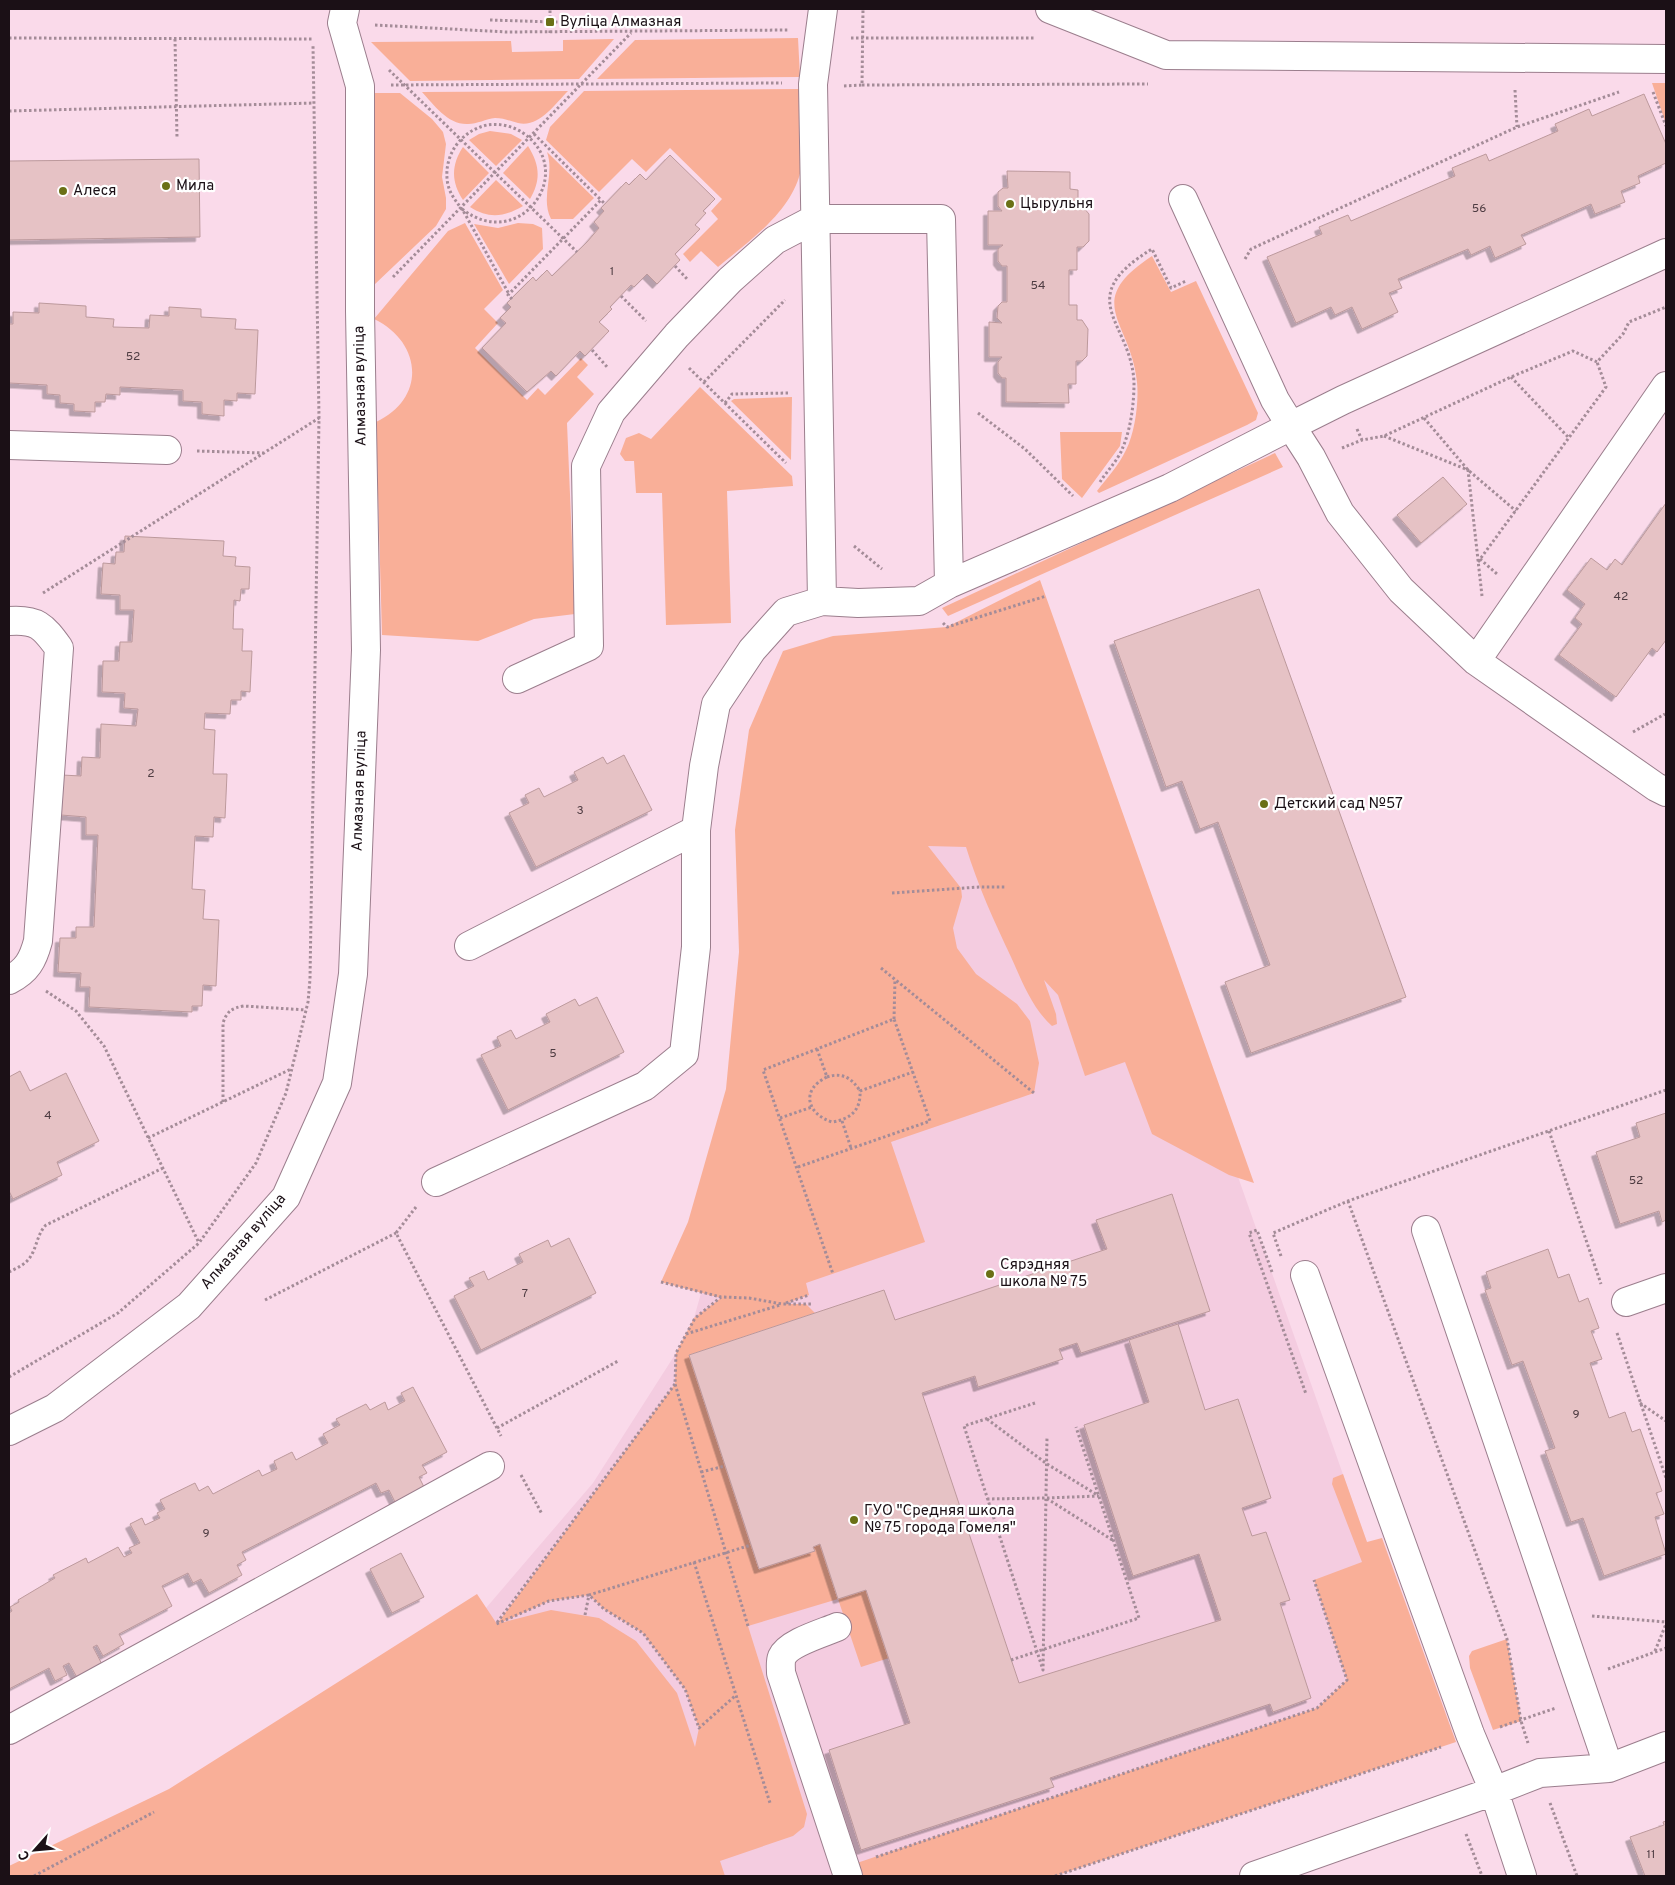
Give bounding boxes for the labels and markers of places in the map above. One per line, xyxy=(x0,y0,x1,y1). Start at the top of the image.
place label: Вуліца Алмазная xyxy=(560,13,681,32)
marker: Вуліца Алмазная xyxy=(544,16,556,28)
place label: Мила xyxy=(176,177,214,196)
marker: Мила xyxy=(160,180,172,192)
place label: Алеся xyxy=(73,182,116,201)
marker: Алеся xyxy=(57,185,69,197)
place label: Цырульня xyxy=(1020,195,1093,214)
marker: Цырульня xyxy=(1004,198,1016,210)
place label: Детский сад №57 xyxy=(1274,795,1403,814)
marker: Детский сад №57 xyxy=(1258,798,1270,810)
place label: Сярэдняя школа № 75 xyxy=(1000,1256,1087,1292)
marker: Сярэдняя школа № 75 xyxy=(984,1268,996,1280)
place label: ГУО "Средняя школа № 75 города Гомеля" xyxy=(864,1502,1016,1538)
marker: ГУО "Средняя школа № 75 города Гомеля" xyxy=(848,1514,860,1526)

